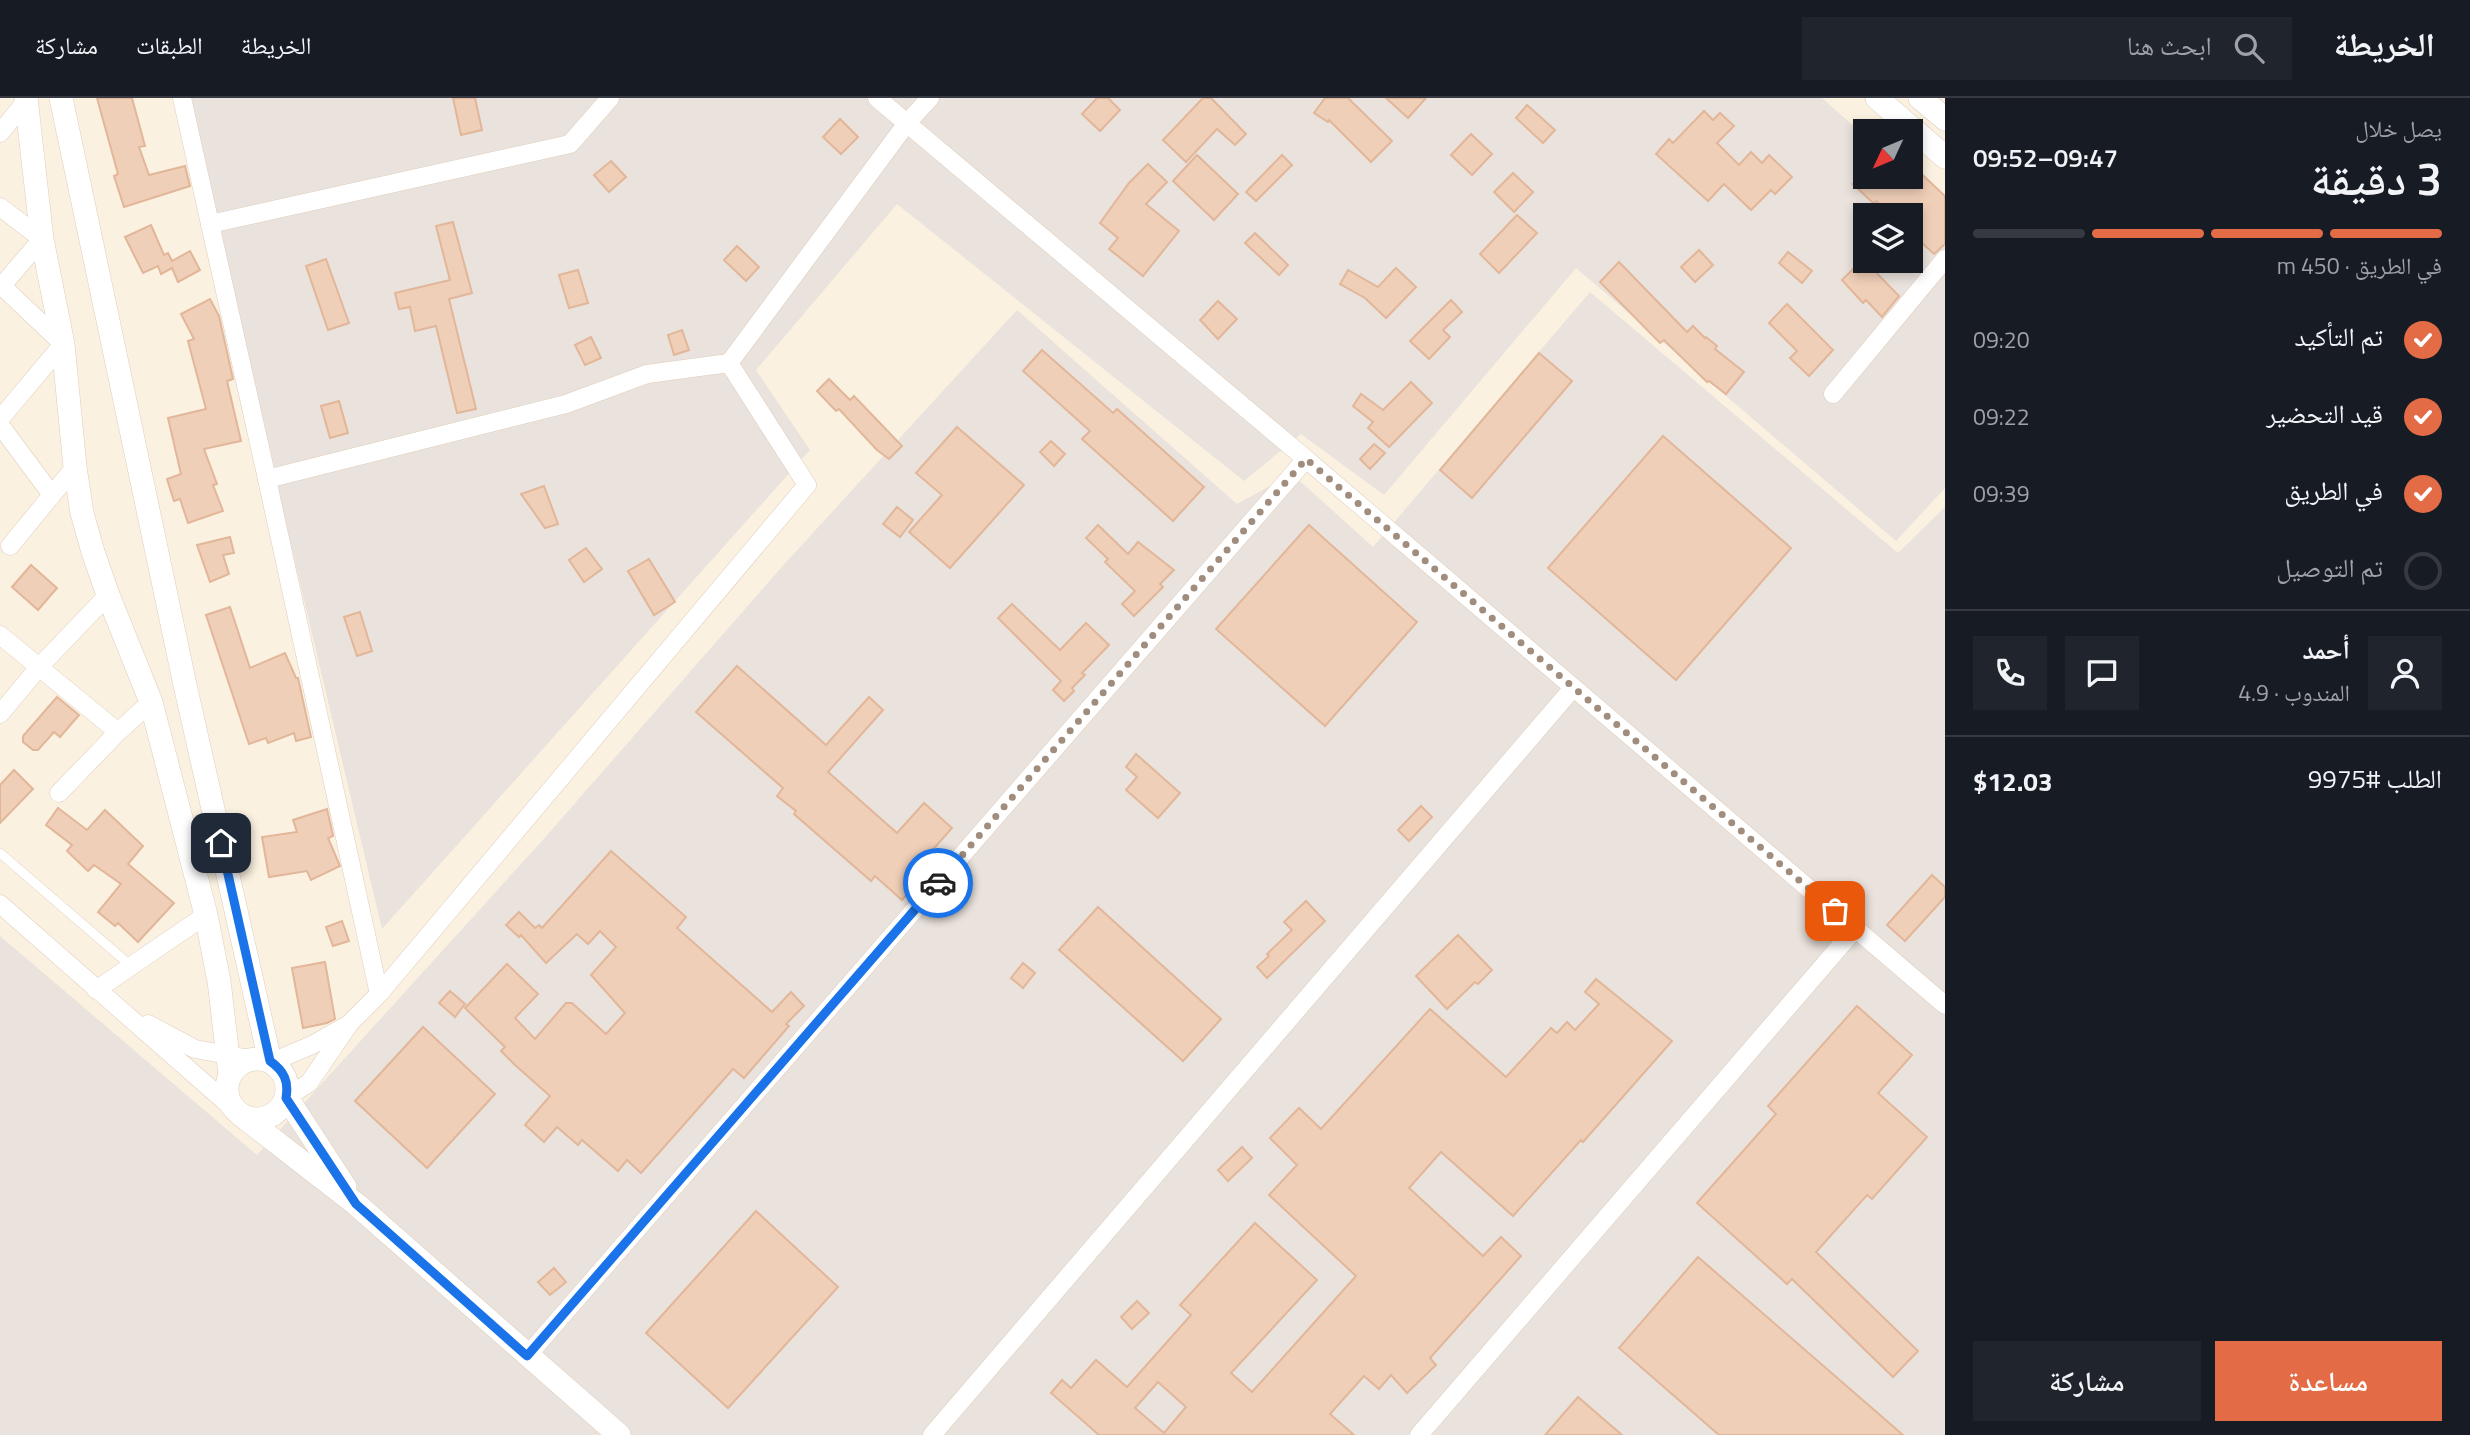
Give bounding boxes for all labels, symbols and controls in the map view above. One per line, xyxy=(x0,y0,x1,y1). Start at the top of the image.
search box xyxy=(1802,17,2292,80)
text: الخريطة xyxy=(2334,19,2435,69)
text: ابحث هنا xyxy=(2127,26,2212,65)
text: مشاركة xyxy=(35,27,98,63)
text: الطبقات xyxy=(136,27,203,63)
text: الخريطة xyxy=(241,27,311,63)
icon: search xyxy=(2230,29,2268,67)
text: يصل خلال xyxy=(2355,111,2442,146)
north arrow xyxy=(1853,119,1923,189)
map controls xyxy=(1853,119,1923,273)
text: 09:47–09:52 xyxy=(1973,138,2118,177)
text: 3 دقيقة xyxy=(2311,143,2442,213)
button: layers xyxy=(1853,203,1923,273)
text: في الطريق · 450 m xyxy=(2277,248,2442,283)
text: تم التأكيد xyxy=(2295,317,2383,356)
icon: check xyxy=(2404,321,2442,359)
text: 09:20 xyxy=(1973,322,2030,357)
text: قيد التحضير xyxy=(2266,394,2383,433)
icon: check xyxy=(2404,398,2442,436)
text: 09:22 xyxy=(1973,399,2030,434)
text: في الطريق xyxy=(2284,471,2383,510)
icon: check xyxy=(2404,475,2442,513)
text: 09:39 xyxy=(1973,476,2030,511)
text: تم التوصيل xyxy=(2276,548,2383,587)
text: أحمد xyxy=(2302,630,2350,669)
button: phone xyxy=(1973,636,2047,710)
button: chat xyxy=(2065,636,2139,710)
button: person xyxy=(2368,636,2442,710)
text: المندوب · 4.9 xyxy=(2238,675,2350,710)
text: الطلب #9975 xyxy=(2308,759,2442,798)
text: $12.03 xyxy=(1973,762,2052,801)
pin xyxy=(191,813,251,873)
icon: home xyxy=(202,824,240,862)
courier xyxy=(903,848,973,918)
icon: car xyxy=(919,864,957,902)
pin xyxy=(1805,881,1865,941)
icon: bag xyxy=(1816,892,1854,930)
button: مشاركة xyxy=(1973,1341,2201,1421)
button: مساعدة xyxy=(2215,1341,2442,1421)

